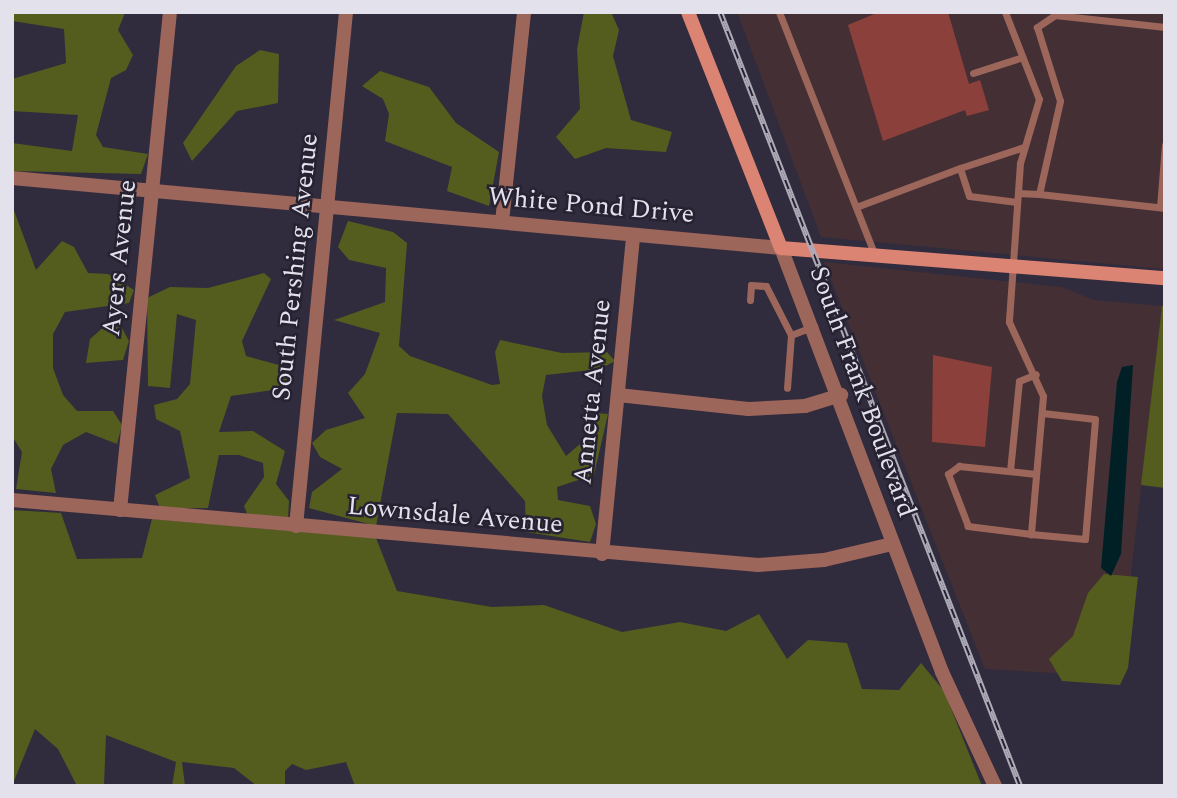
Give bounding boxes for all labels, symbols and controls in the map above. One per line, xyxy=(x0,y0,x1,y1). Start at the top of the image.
street label: South Pershing Avenue xyxy=(266,132,326,402)
street label: Ayers Avenue xyxy=(96,178,144,338)
street label: White Pond Drive xyxy=(487,181,695,231)
street label: South Frank Boulevard xyxy=(802,262,922,522)
street label: Annetta Avenue xyxy=(568,298,618,486)
street label: Lownsdale Avenue xyxy=(346,491,564,541)

